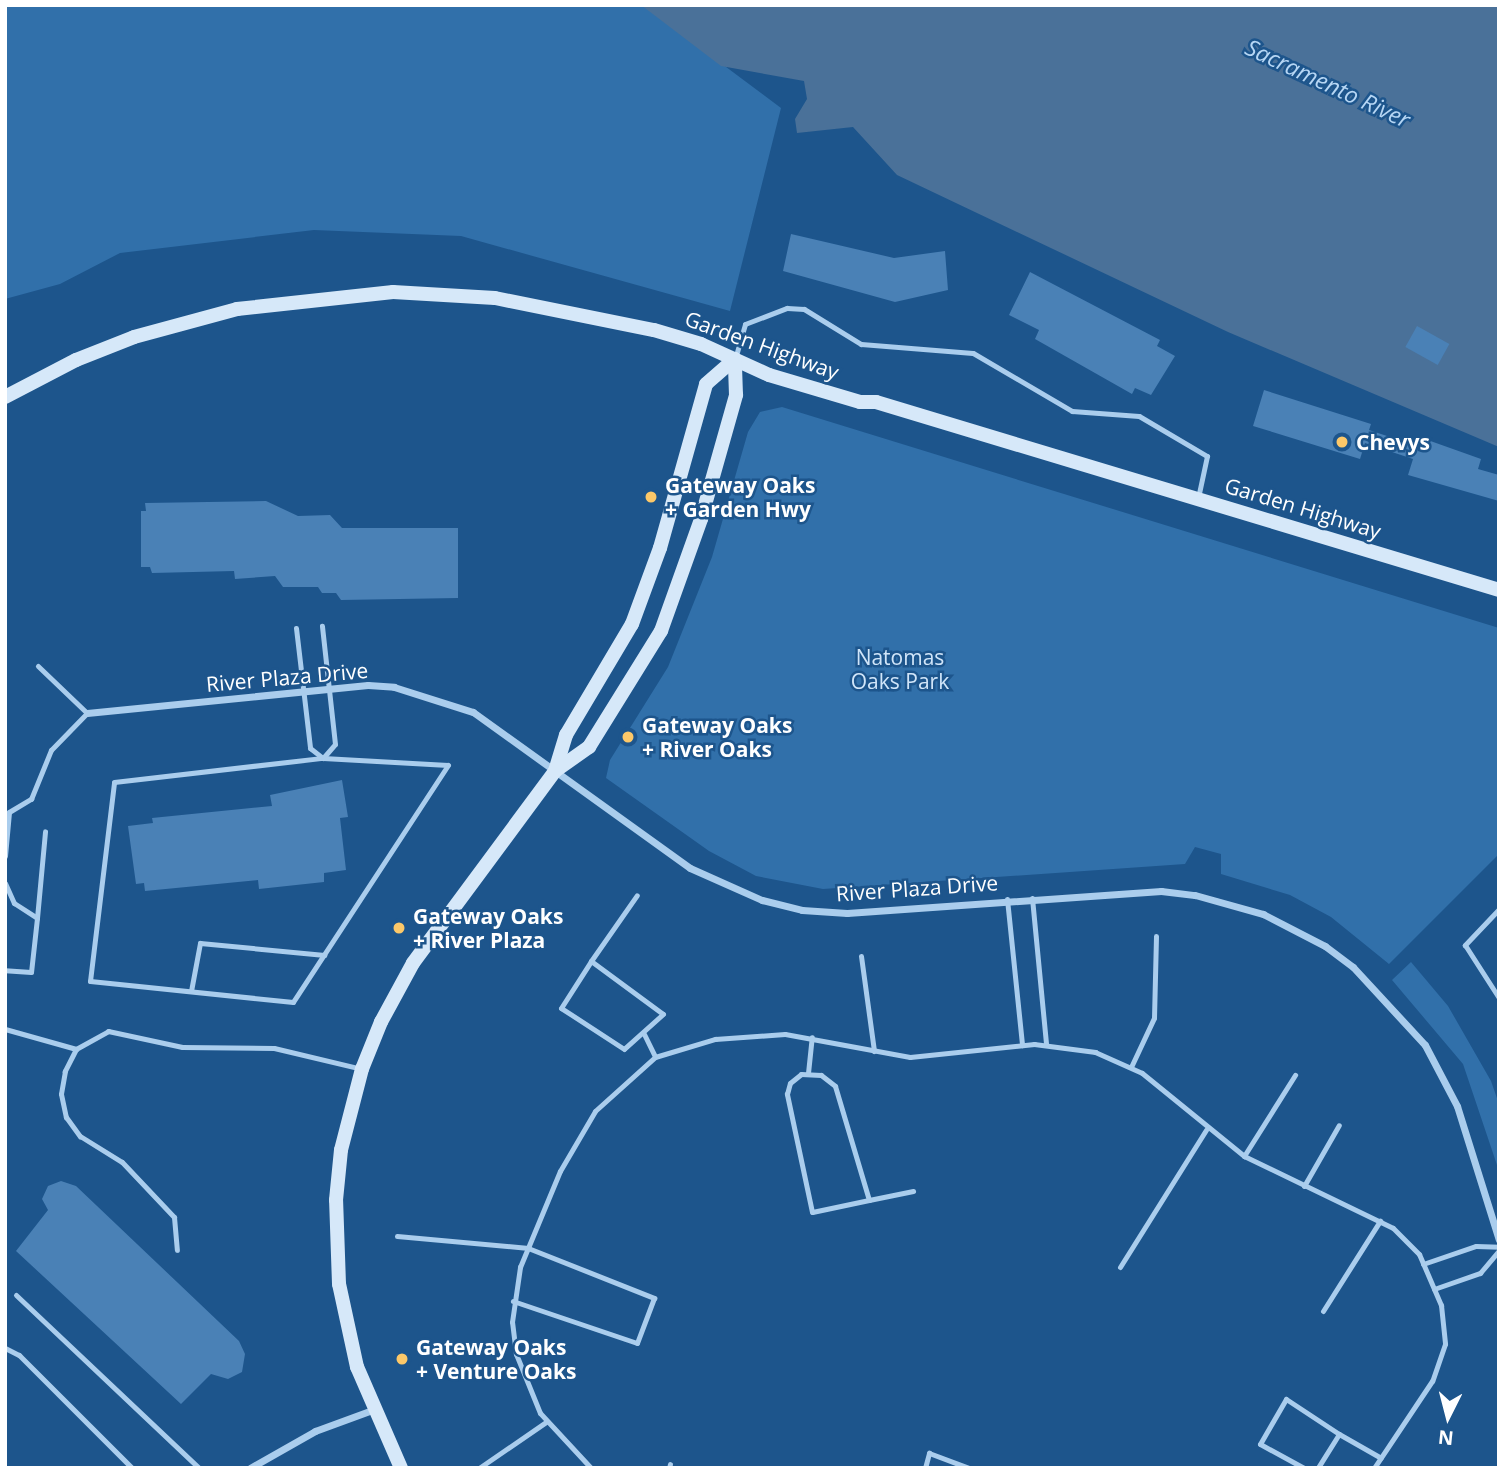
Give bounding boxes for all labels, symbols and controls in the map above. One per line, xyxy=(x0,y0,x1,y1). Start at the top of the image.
water label: Sacramento River xyxy=(1241,33,1415,133)
street label: Garden Highway xyxy=(682,305,842,385)
place label: Chevys xyxy=(1356,429,1430,455)
marker: Chevys xyxy=(1334,434,1350,450)
place label: Gateway Oaks + Garden Hwy xyxy=(665,472,815,522)
street label: Garden Highway xyxy=(1222,472,1384,544)
marker: Gateway Oaks + Garden Hwy xyxy=(643,489,659,505)
park label: Natomas Oaks Park xyxy=(851,644,949,694)
street label: River Plaza Drive xyxy=(205,657,369,697)
place label: Gateway Oaks + River Oaks xyxy=(642,712,792,762)
marker: Gateway Oaks + River Oaks xyxy=(620,729,636,745)
street label: River Plaza Drive xyxy=(835,870,999,906)
place label: Gateway Oaks + River Plaza xyxy=(413,903,563,953)
marker: Gateway Oaks + River Plaza xyxy=(391,920,407,936)
place label: Gateway Oaks + Venture Oaks xyxy=(416,1334,576,1384)
marker: Gateway Oaks + Venture Oaks xyxy=(394,1351,410,1367)
north arrow xyxy=(1413,1382,1483,1452)
text: N xyxy=(1437,1424,1455,1452)

